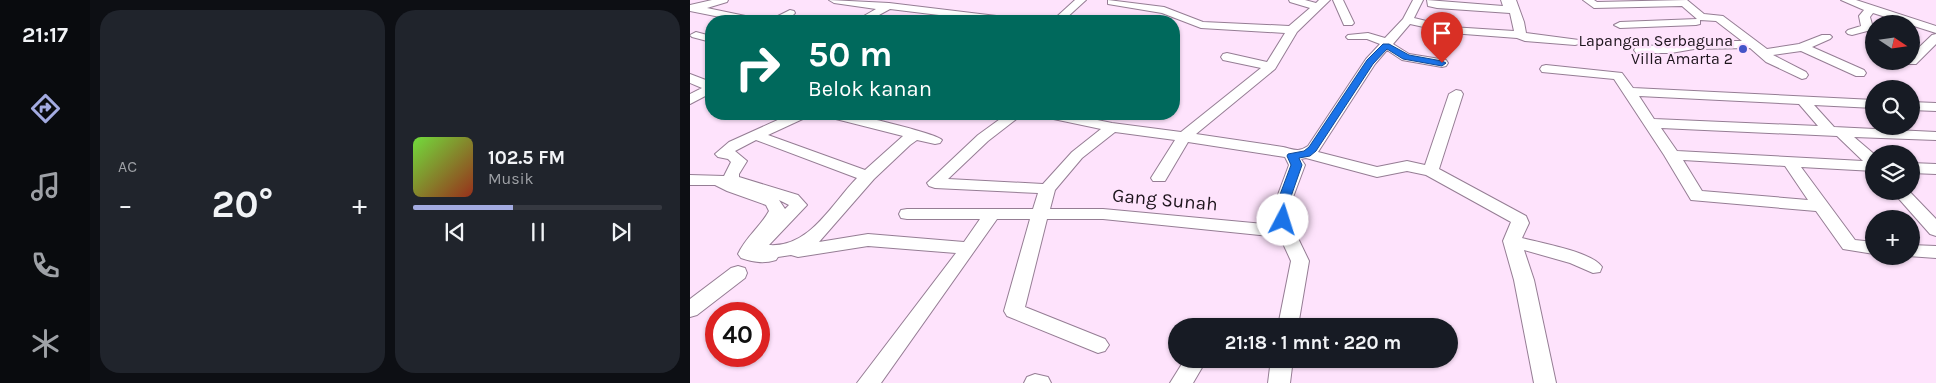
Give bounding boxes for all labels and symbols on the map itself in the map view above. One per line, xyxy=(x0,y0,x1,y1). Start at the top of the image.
pin xyxy=(1421,12,1463,63)
north arrow xyxy=(1865,15,1920,70)
place label: Lapangan Serbaguna Villa Amarta 2 xyxy=(1578,31,1733,68)
marker: Lapangan Serbaguna Villa Amarta 2 xyxy=(1737,43,1749,55)
street label: Gang Sunah xyxy=(1111,184,1219,216)
position arrow xyxy=(1256,193,1308,245)
speed limit sign: 40 xyxy=(705,302,770,367)

